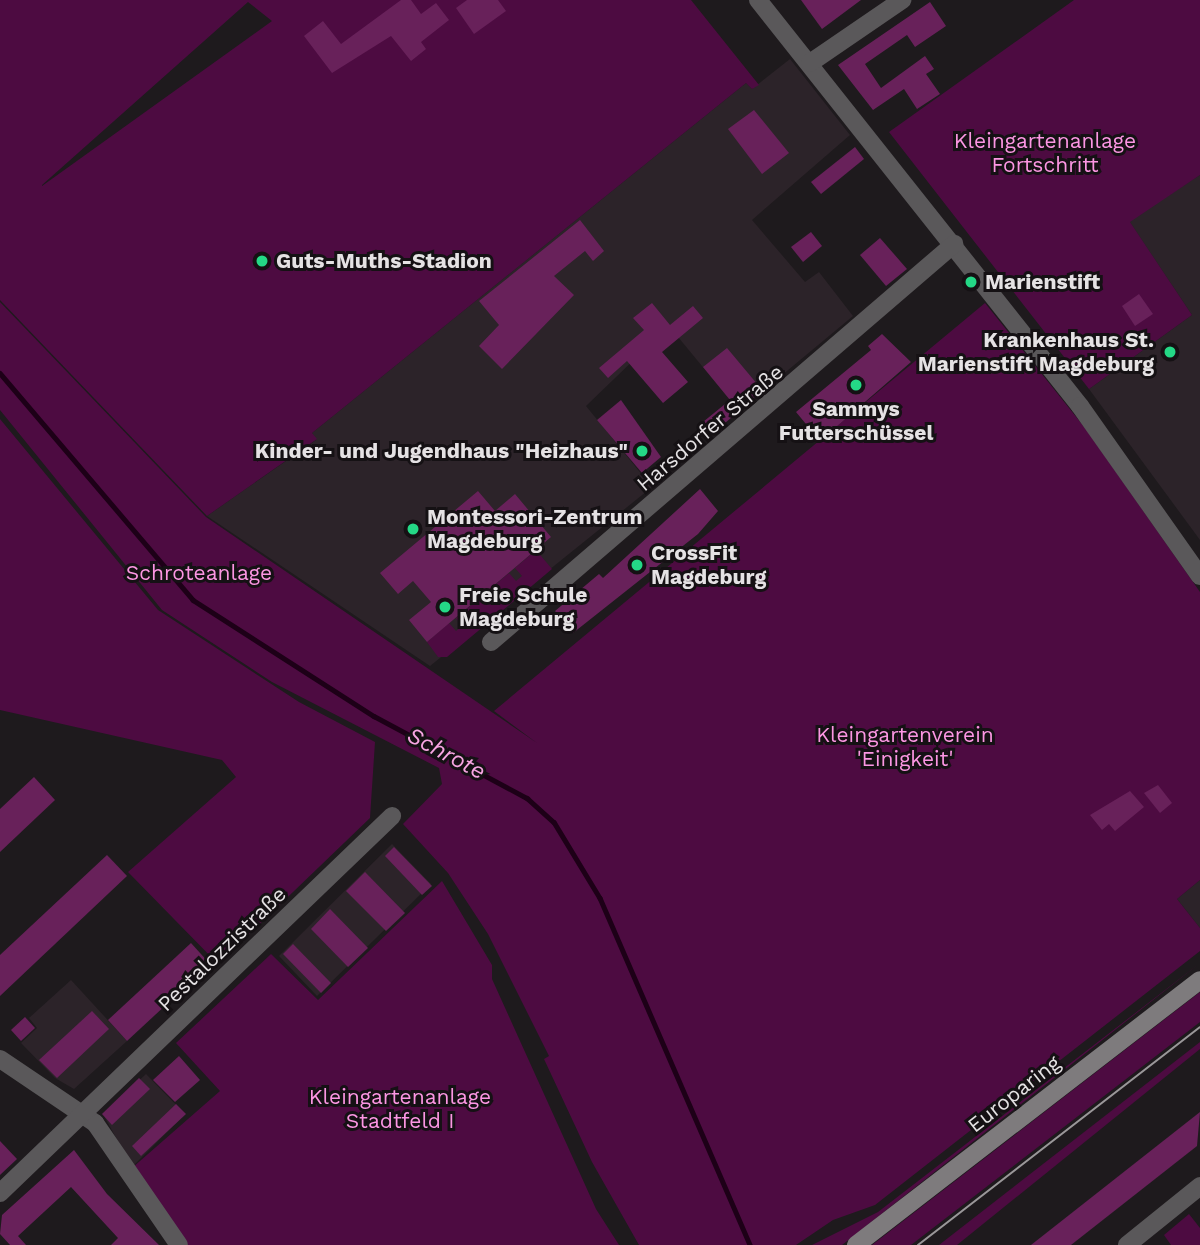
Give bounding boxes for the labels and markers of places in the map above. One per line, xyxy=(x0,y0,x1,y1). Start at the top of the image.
place label: Guts-Muths-Stadion xyxy=(276,248,492,274)
marker: Guts-Muths-Stadion xyxy=(254,253,270,269)
place label: Marienstift xyxy=(985,269,1100,295)
marker: Marienstift xyxy=(963,274,979,290)
place label: Krankenhaus St. Marienstift Magdeburg xyxy=(918,327,1154,377)
marker: Krankenhaus St. Marienstift Magdeburg xyxy=(1160,342,1180,362)
marker: Sammys Futterschüssel xyxy=(848,377,864,393)
place label: Sammys Futterschüssel xyxy=(779,396,933,446)
place label: Kinder- und Jugendhaus "Heizhaus" xyxy=(254,438,628,464)
marker: Kinder- und Jugendhaus "Heizhaus" xyxy=(634,443,650,459)
place label: Montessori-Zentrum Magdeburg xyxy=(427,504,642,554)
marker: Montessori-Zentrum Magdeburg xyxy=(405,521,421,537)
place label: CrossFit Magdeburg xyxy=(651,540,766,590)
marker: CrossFit Magdeburg xyxy=(629,557,645,573)
place label: Freie Schule Magdeburg xyxy=(459,582,587,632)
marker: Freie Schule Magdeburg xyxy=(437,599,453,615)

